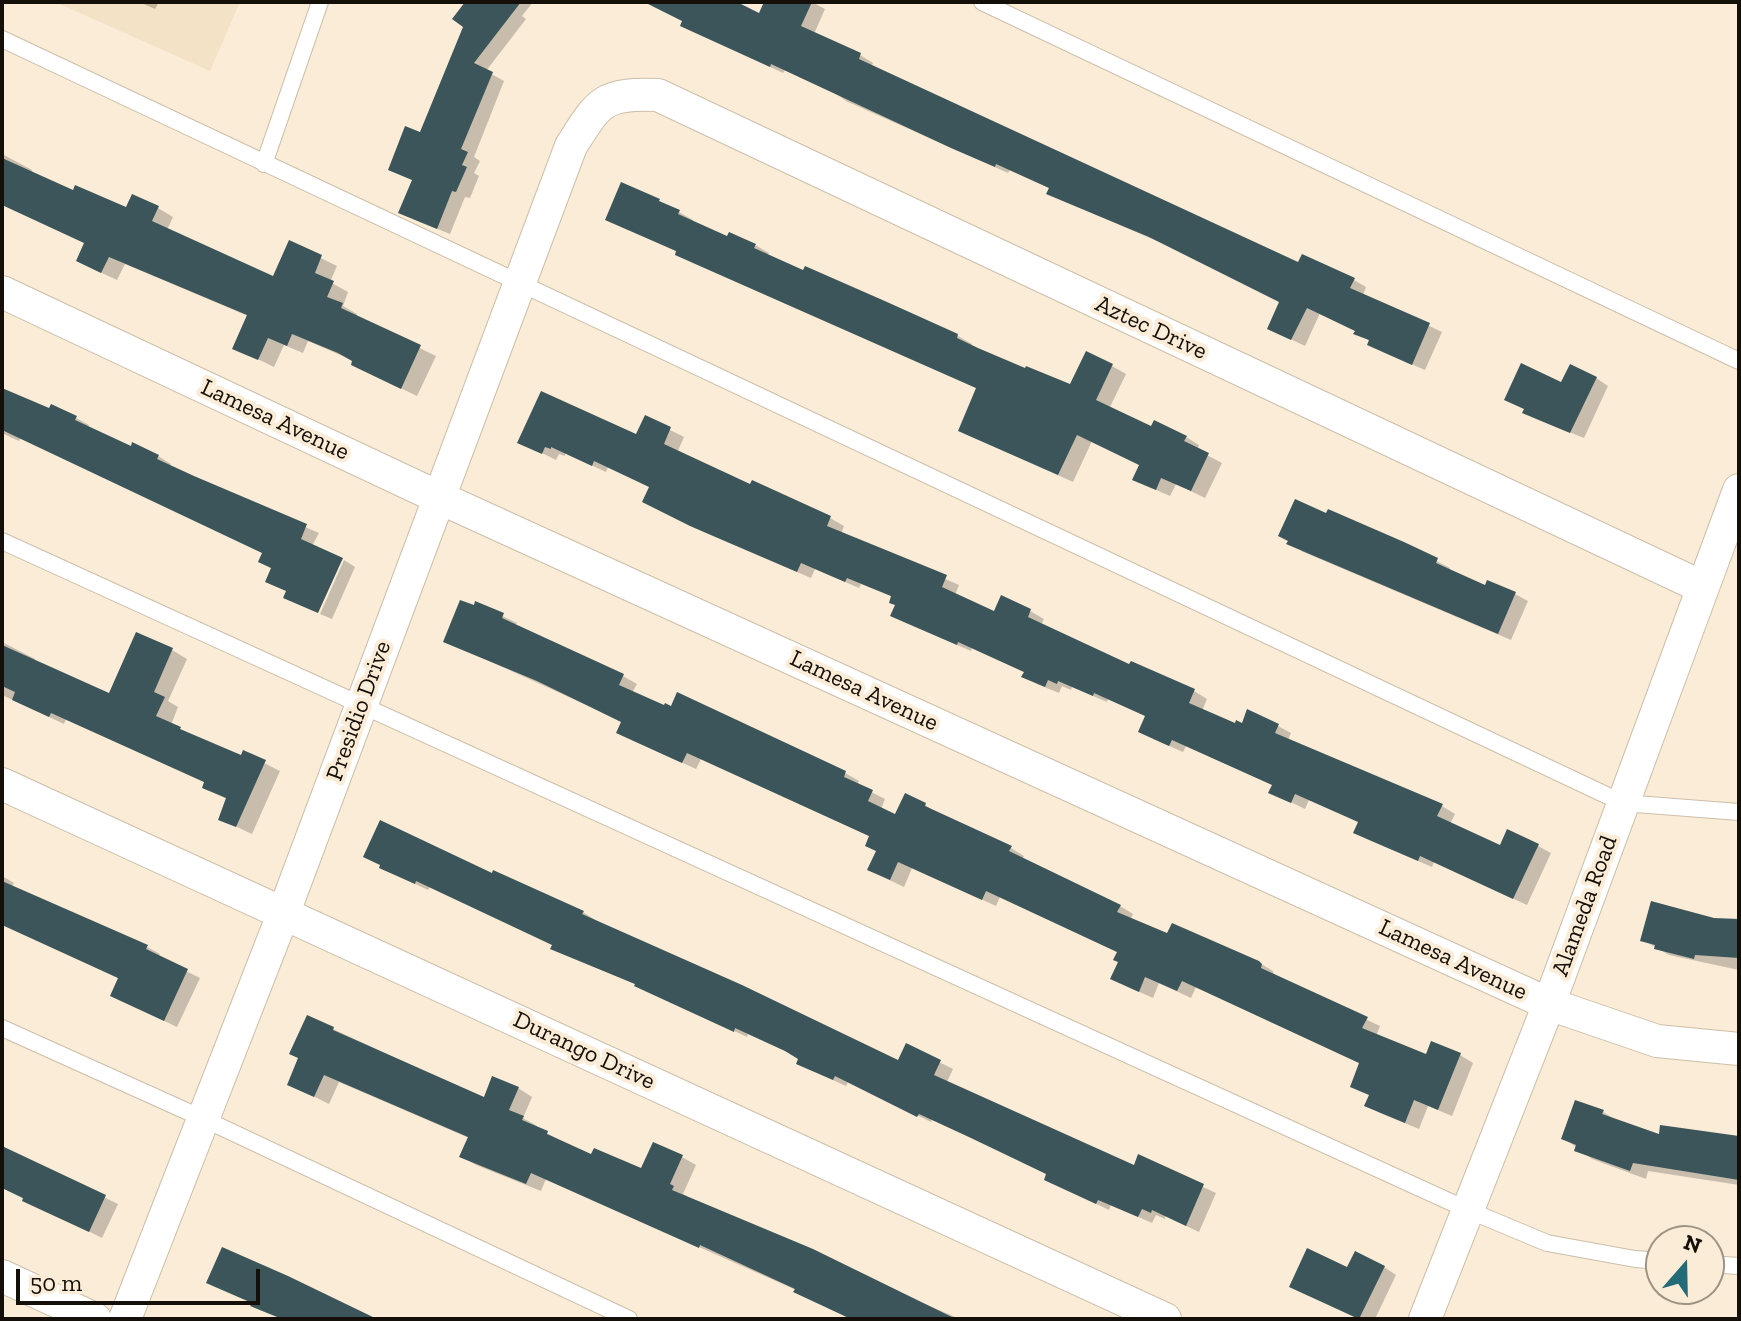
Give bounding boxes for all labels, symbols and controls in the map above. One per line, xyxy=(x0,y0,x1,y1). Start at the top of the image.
street label: Aztec Drive xyxy=(1091,290,1211,366)
street label: Lamesa Avenue xyxy=(196,373,354,467)
street label: Presidio Drive xyxy=(320,637,398,785)
street label: Lamesa Avenue xyxy=(785,644,943,738)
street label: Alameda Road xyxy=(1546,832,1624,980)
street label: Lamesa Avenue xyxy=(1374,913,1532,1007)
street label: Durango Drive xyxy=(508,1006,660,1096)
north arrow xyxy=(1645,1225,1725,1305)
text: N xyxy=(1680,1228,1705,1259)
scale bar xyxy=(20,1253,264,1303)
text: 50 m xyxy=(30,1268,82,1297)

